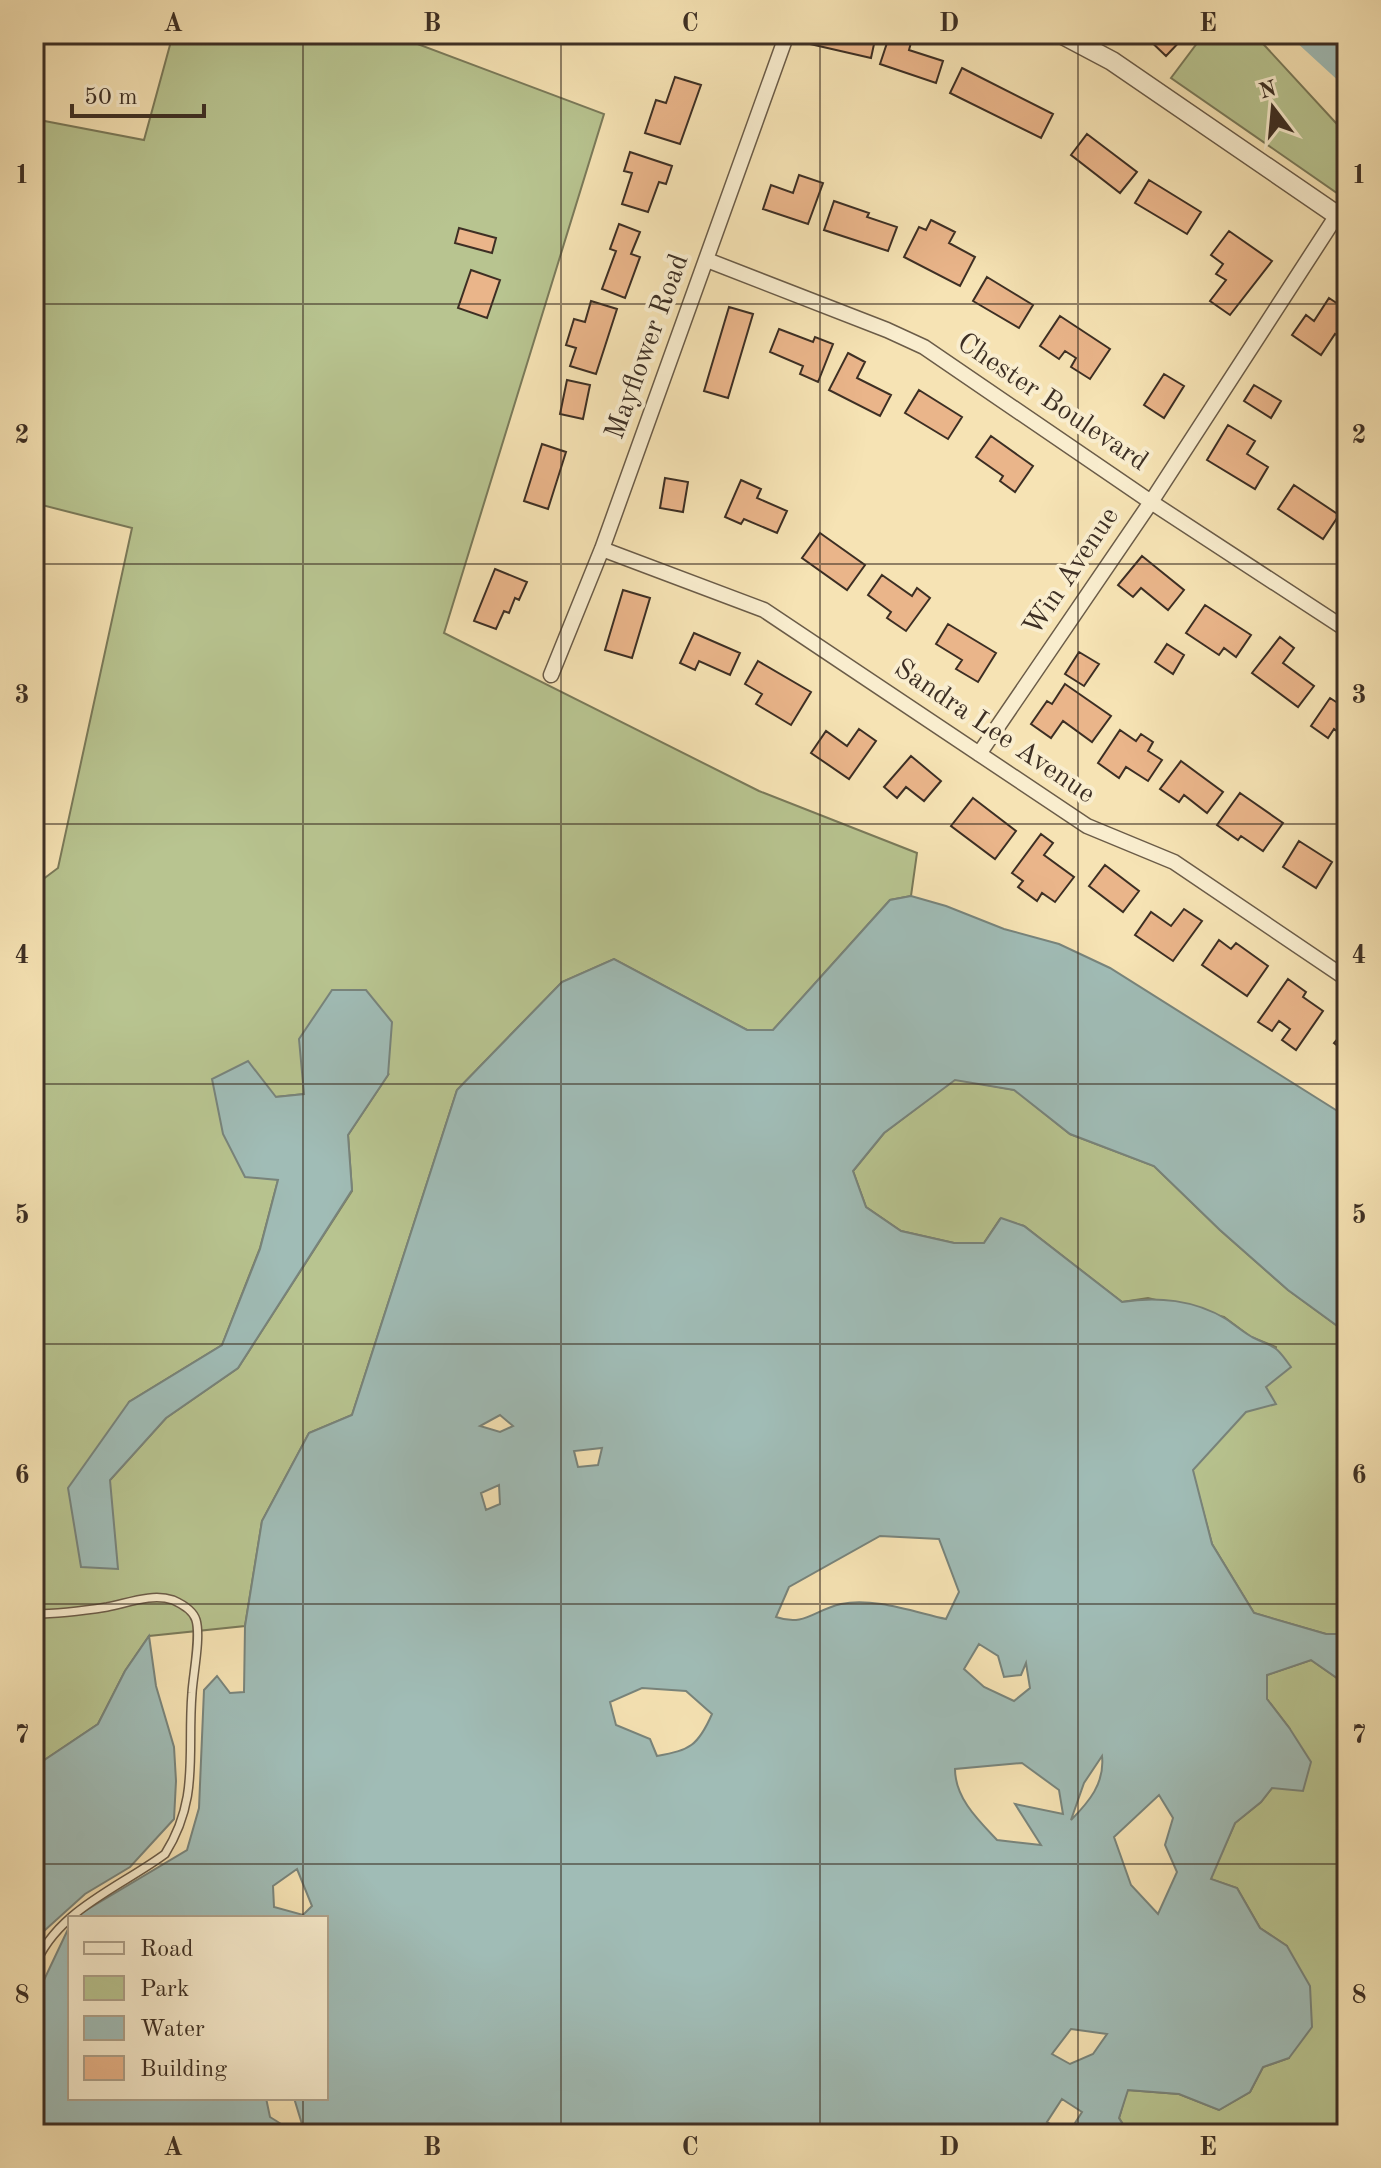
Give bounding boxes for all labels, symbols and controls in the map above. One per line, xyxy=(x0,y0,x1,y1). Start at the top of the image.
text: A xyxy=(163,11,183,37)
text: B xyxy=(423,11,441,37)
text: C xyxy=(681,11,699,37)
text: D xyxy=(939,11,959,37)
text: E xyxy=(1199,11,1217,37)
scale bar xyxy=(72,68,204,118)
north arrow xyxy=(1233,68,1313,148)
text: N xyxy=(1257,78,1279,104)
text: 50 m xyxy=(84,86,138,110)
text: 1 xyxy=(14,163,30,189)
text: 1 xyxy=(1351,163,1367,189)
street label: Mayflower Road xyxy=(602,251,694,443)
street label: Chester Boulevard xyxy=(952,329,1152,477)
text: 2 xyxy=(14,423,30,449)
text: 2 xyxy=(1351,423,1367,449)
street label: Win Avenue xyxy=(1019,503,1125,641)
street label: Sandra Lee Avenue xyxy=(889,655,1099,809)
text: 3 xyxy=(14,683,30,709)
text: 3 xyxy=(1351,683,1367,709)
text: 4 xyxy=(14,943,30,969)
text: 4 xyxy=(1351,943,1367,969)
text: 5 xyxy=(14,1203,30,1229)
text: 5 xyxy=(1351,1203,1367,1229)
text: 6 xyxy=(14,1463,30,1489)
text: 6 xyxy=(1351,1463,1367,1489)
text: 7 xyxy=(14,1723,30,1749)
text: 7 xyxy=(1351,1723,1367,1749)
legend xyxy=(68,1916,328,2100)
text: Road xyxy=(140,1938,193,1962)
text: Park xyxy=(140,1978,189,2002)
text: 8 xyxy=(14,1983,30,2009)
text: 8 xyxy=(1351,1983,1367,2009)
text: Water xyxy=(140,2018,205,2042)
text: Building xyxy=(140,2058,227,2082)
text: A xyxy=(163,2135,183,2161)
text: B xyxy=(423,2135,441,2161)
text: C xyxy=(681,2135,699,2161)
text: D xyxy=(939,2135,959,2161)
text: E xyxy=(1199,2135,1217,2161)

